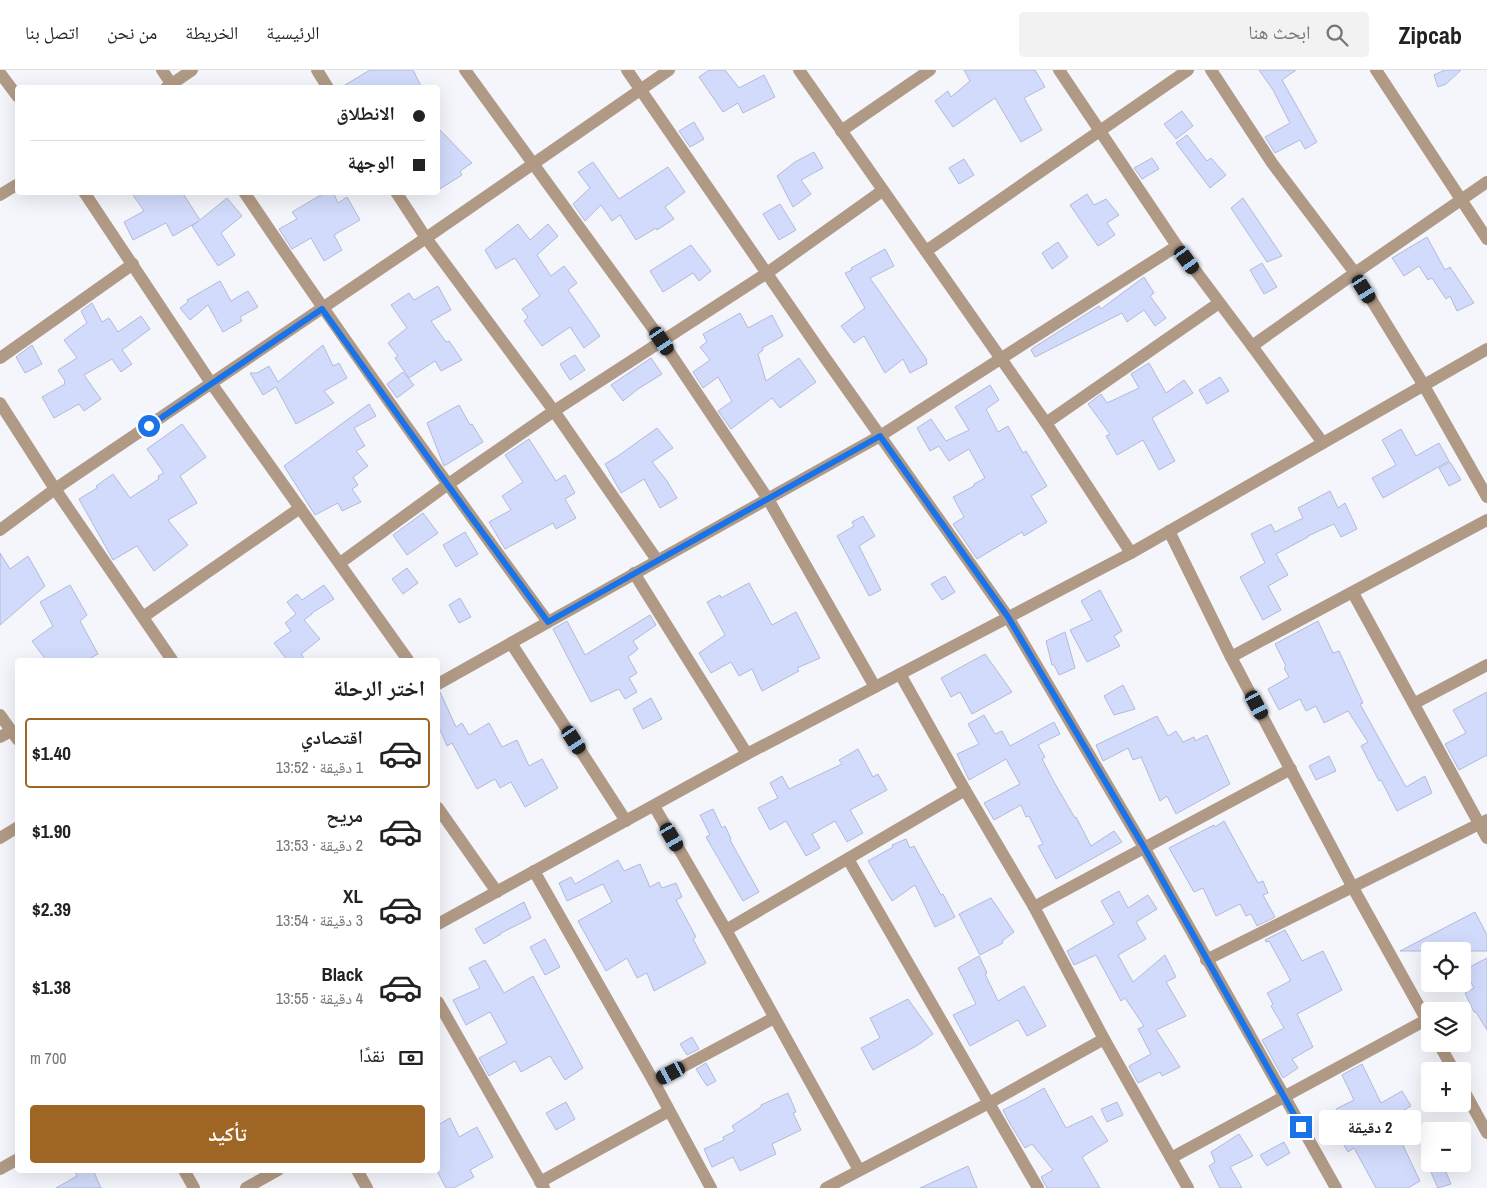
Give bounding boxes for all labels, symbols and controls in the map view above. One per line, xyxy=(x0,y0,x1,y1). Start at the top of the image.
search box xyxy=(1019,12,1369,57)
text: ابحث هنا xyxy=(1248,19,1311,45)
text: Zipcab xyxy=(1399,19,1462,51)
text: اتصل بنا xyxy=(25,20,79,45)
text: من نحن xyxy=(107,20,157,45)
text: الخريطة xyxy=(185,20,238,45)
text: الرئيسية xyxy=(266,20,320,45)
icon: search xyxy=(1323,21,1351,49)
text: الانطلاق xyxy=(336,100,395,126)
text: الوجهة xyxy=(347,149,395,175)
car xyxy=(1172,243,1201,277)
car xyxy=(1349,272,1378,306)
car xyxy=(647,324,676,358)
route start xyxy=(138,415,160,437)
text: اختر الرحلة xyxy=(333,673,425,703)
car xyxy=(1243,688,1270,722)
car xyxy=(559,723,588,757)
text: اقتصادي xyxy=(301,724,363,750)
icon: car xyxy=(378,731,423,776)
text: $1.40 xyxy=(32,740,71,766)
text: 1 دقيقة · 13:52 xyxy=(276,756,363,778)
text: مريح xyxy=(326,802,363,828)
icon: car xyxy=(378,809,423,854)
text: $1.90 xyxy=(32,818,71,844)
car xyxy=(658,820,685,854)
text: 2 دقيقة · 13:53 xyxy=(276,834,363,856)
text: XL xyxy=(343,883,363,909)
icon: car xyxy=(378,887,423,932)
text: $2.39 xyxy=(32,896,71,922)
text: 3 دقيقة · 13:54 xyxy=(276,909,363,931)
map controls xyxy=(1421,942,1471,1172)
button: locate xyxy=(1421,942,1471,992)
text: Black xyxy=(321,961,363,987)
icon: car xyxy=(378,965,423,1010)
text: $1.38 xyxy=(32,974,71,1000)
text: 4 دقيقة · 13:55 xyxy=(276,987,363,1009)
button: layers xyxy=(1421,1002,1471,1052)
text: نقدًا xyxy=(359,1042,385,1068)
icon: cash xyxy=(397,1044,425,1072)
text: 700 m xyxy=(30,1047,66,1069)
car xyxy=(654,1059,687,1087)
button: + xyxy=(1421,1062,1471,1112)
button: تأكيد xyxy=(30,1105,425,1163)
callout: 2 دقيقة xyxy=(1318,1110,1421,1144)
route end xyxy=(1290,1116,1312,1138)
text: 2 دقيقة xyxy=(1348,1116,1392,1138)
button: − xyxy=(1421,1122,1471,1172)

